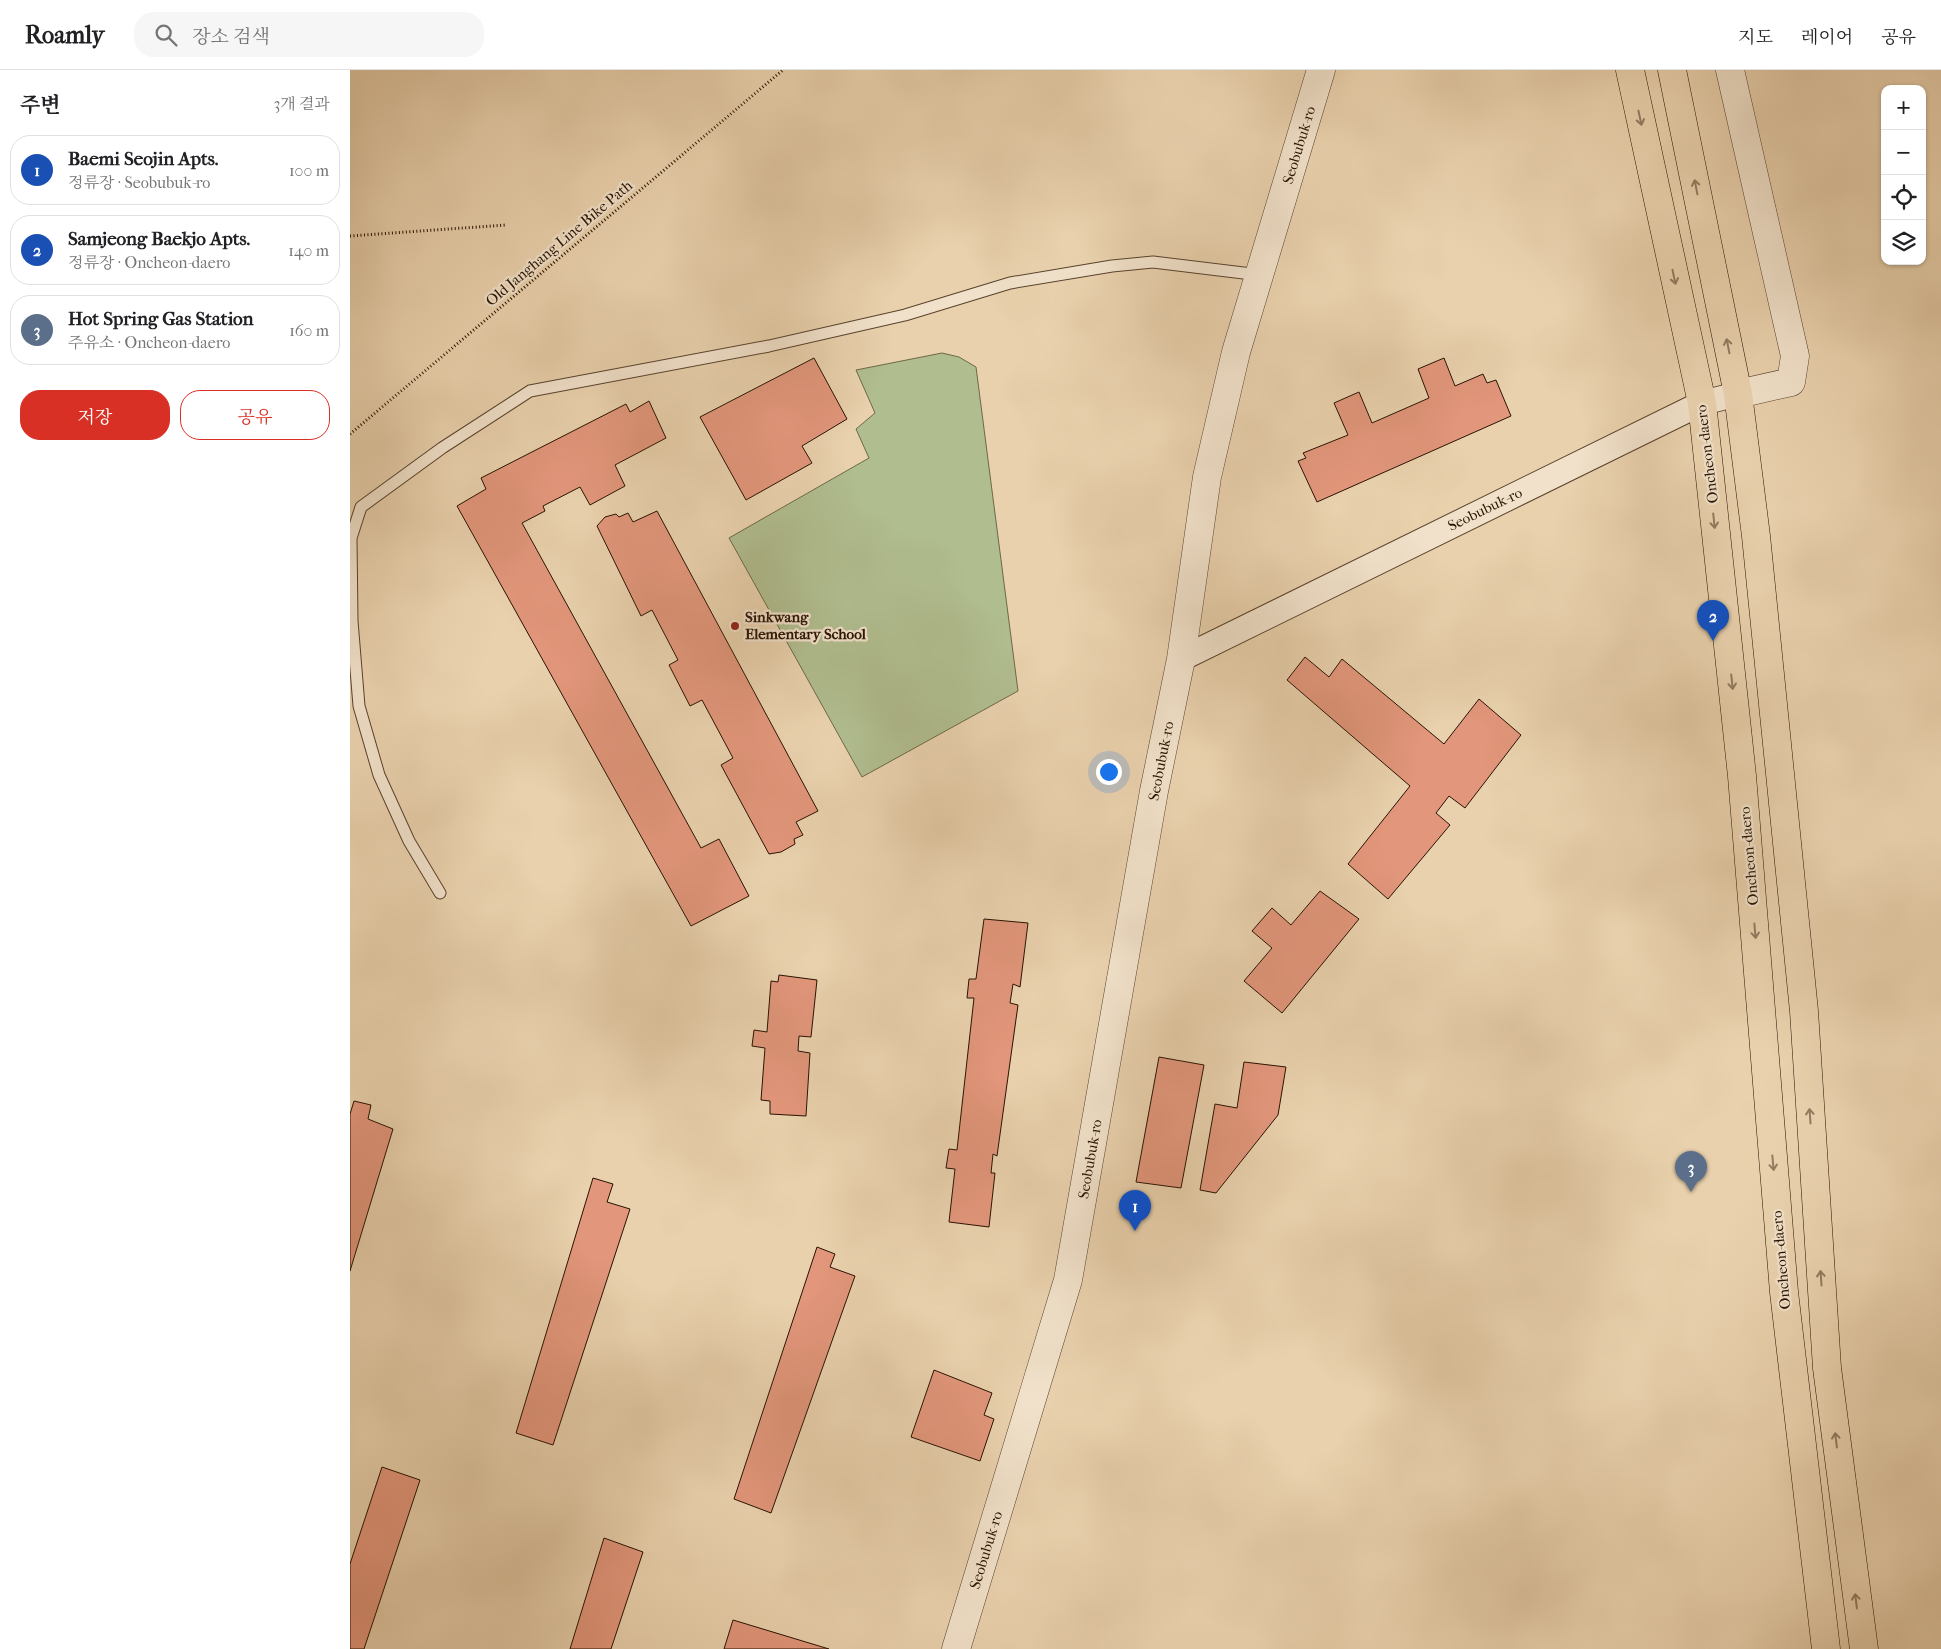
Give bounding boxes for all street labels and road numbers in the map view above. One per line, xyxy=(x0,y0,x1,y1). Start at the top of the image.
street label: Seobubuk-ro xyxy=(1279,103,1320,186)
street label: Old Janghang Line Bike Path xyxy=(482,176,637,310)
street label: Oncheon-daero xyxy=(1692,403,1722,504)
street label: Seobubuk-ro xyxy=(1445,483,1526,535)
street label: Seobubuk-ro xyxy=(1144,719,1178,802)
street label: Oncheon-daero xyxy=(1736,805,1762,906)
street label: Seobubuk-ro xyxy=(1074,1117,1106,1200)
street label: Oncheon-daero xyxy=(1768,1209,1794,1310)
street label: Seobubuk-ro xyxy=(966,1508,1007,1591)

